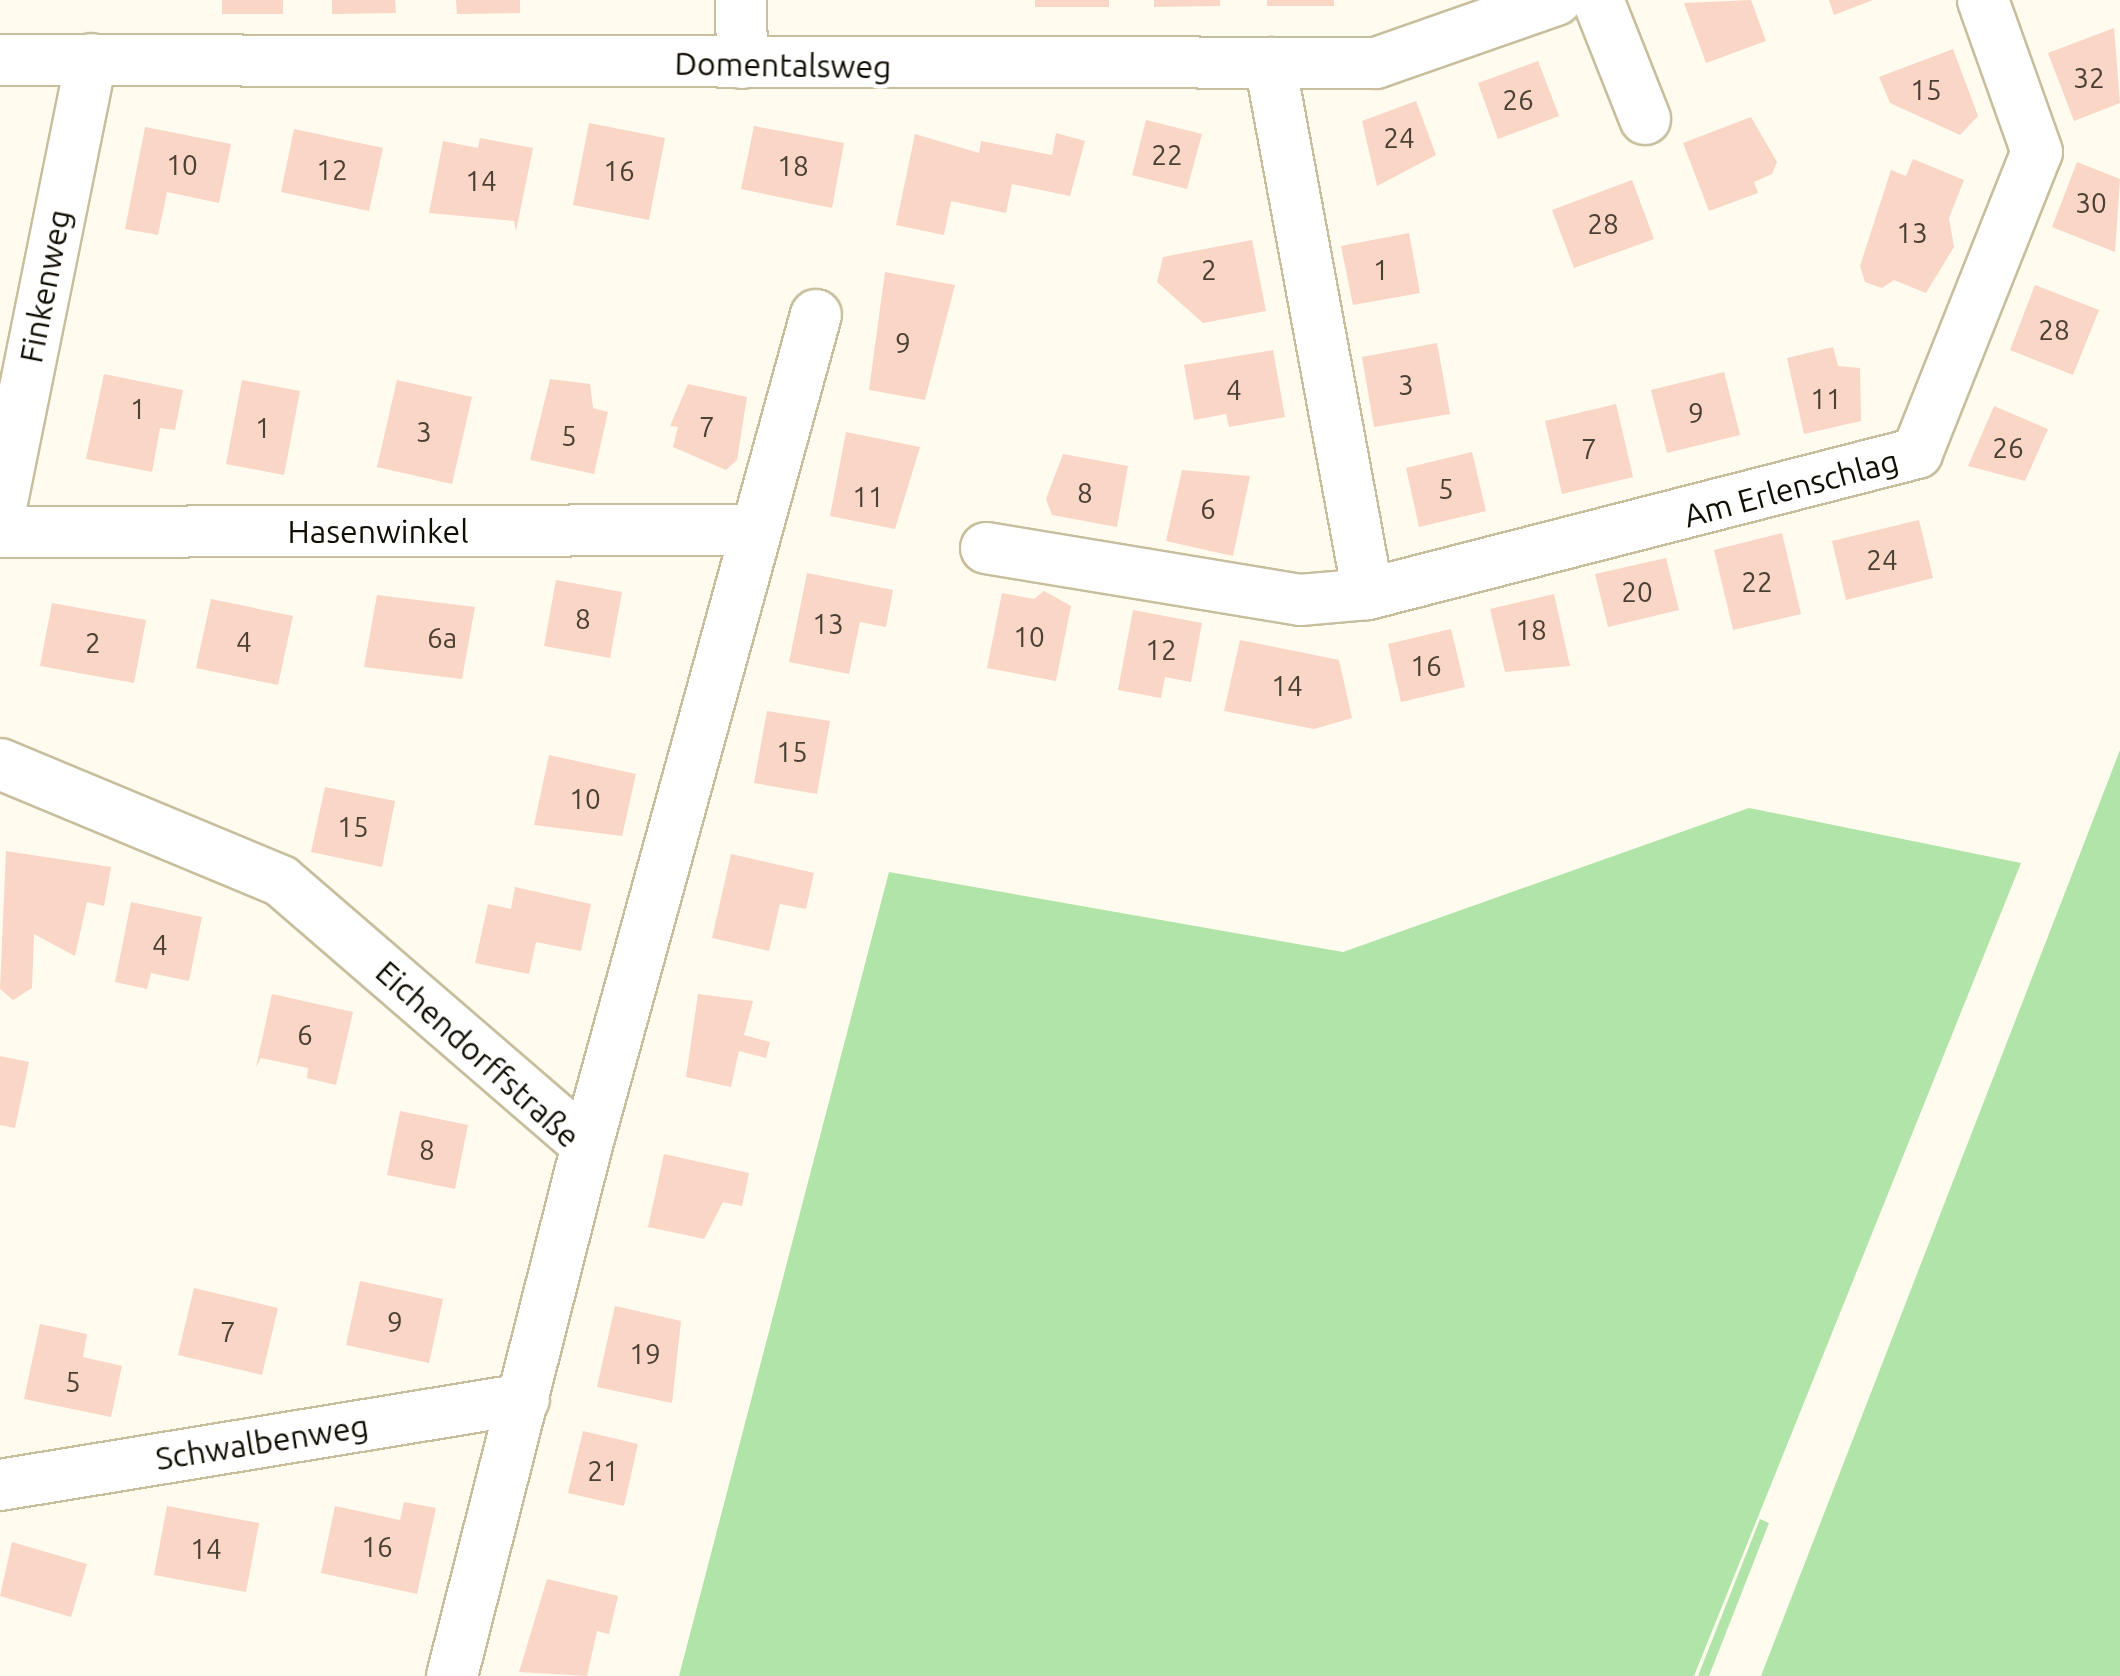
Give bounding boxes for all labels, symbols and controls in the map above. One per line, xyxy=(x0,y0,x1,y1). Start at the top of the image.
street label: Domentalsweg xyxy=(674,44,892,86)
house number: 32 xyxy=(2073,61,2105,95)
house number: 15 xyxy=(1910,73,1942,107)
house number: 26 xyxy=(1502,83,1534,117)
house number: 24 xyxy=(1383,121,1415,155)
house number: 22 xyxy=(1151,138,1183,172)
house number: 10 xyxy=(166,148,198,182)
house number: 18 xyxy=(777,149,809,183)
house number: 12 xyxy=(316,153,348,187)
house number: 16 xyxy=(603,154,635,188)
house number: 14 xyxy=(465,164,497,198)
house number: 30 xyxy=(2075,186,2107,220)
street label: Finkenweg xyxy=(11,206,79,366)
house number: 28 xyxy=(1587,207,1619,241)
house number: 13 xyxy=(1896,216,1928,250)
house number: 2 xyxy=(1201,253,1217,287)
house number: 1 xyxy=(1373,253,1389,287)
house number: 28 xyxy=(2038,313,2070,347)
house number: 9 xyxy=(895,326,911,360)
house number: 3 xyxy=(1398,368,1414,402)
house number: 4 xyxy=(1226,373,1242,407)
house number: 11 xyxy=(1810,382,1842,416)
house number: 1 xyxy=(130,392,146,426)
house number: 9 xyxy=(1688,396,1704,430)
house number: 7 xyxy=(699,410,715,444)
house number: 1 xyxy=(255,411,271,445)
house number: 3 xyxy=(416,415,432,449)
house number: 5 xyxy=(561,419,577,453)
house number: 26 xyxy=(1992,431,2024,465)
house number: 7 xyxy=(1581,432,1597,466)
street label: Am Erlenschlag xyxy=(1680,441,1902,535)
house number: 5 xyxy=(1438,472,1454,506)
house number: 8 xyxy=(1077,476,1093,510)
house number: 11 xyxy=(852,480,884,514)
house number: 6 xyxy=(1200,492,1216,526)
street label: Hasenwinkel xyxy=(287,512,469,550)
house number: 24 xyxy=(1866,543,1898,577)
house number: 22 xyxy=(1741,565,1773,599)
house number: 20 xyxy=(1621,575,1653,609)
house number: 8 xyxy=(575,602,591,636)
house number: 13 xyxy=(812,607,844,641)
house number: 18 xyxy=(1515,613,1547,647)
house number: 10 xyxy=(1013,620,1045,654)
house number: 6a xyxy=(427,621,457,655)
house number: 4 xyxy=(236,625,252,659)
house number: 2 xyxy=(85,626,101,660)
house number: 12 xyxy=(1145,633,1177,667)
house number: 16 xyxy=(1410,649,1442,683)
house number: 14 xyxy=(1271,669,1303,703)
house number: 15 xyxy=(776,735,808,769)
house number: 10 xyxy=(569,782,601,816)
house number: 15 xyxy=(337,810,369,844)
house number: 4 xyxy=(152,928,168,962)
street label: Eichendorffstraße xyxy=(368,952,588,1156)
house number: 6 xyxy=(297,1018,313,1052)
house number: 8 xyxy=(419,1133,435,1167)
house number: 9 xyxy=(387,1305,403,1339)
house number: 7 xyxy=(220,1315,236,1349)
house number: 19 xyxy=(629,1337,661,1371)
house number: 5 xyxy=(65,1365,81,1399)
street label: Schwalbenweg xyxy=(153,1406,371,1478)
house number: 21 xyxy=(587,1454,619,1488)
house number: 16 xyxy=(361,1530,393,1564)
house number: 14 xyxy=(190,1532,222,1566)

